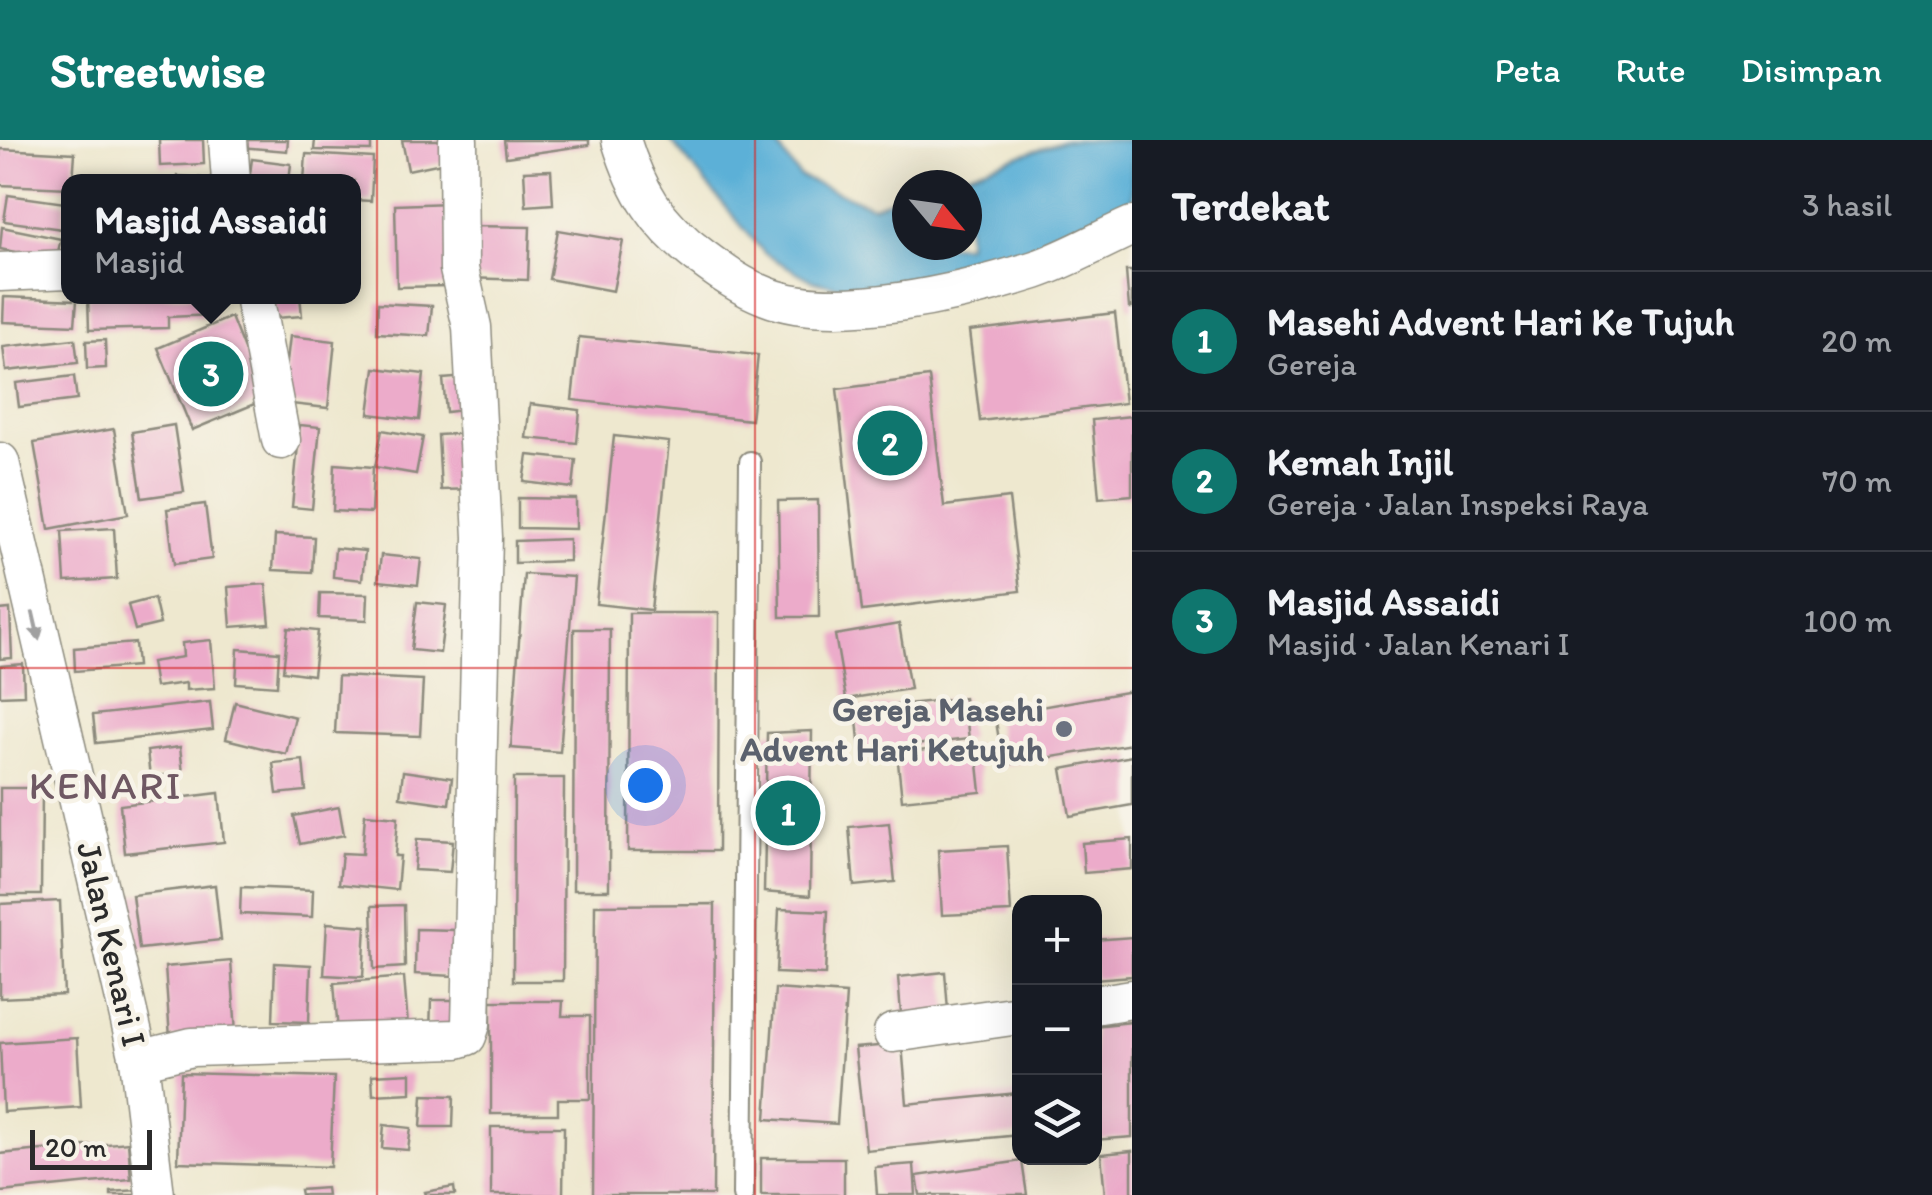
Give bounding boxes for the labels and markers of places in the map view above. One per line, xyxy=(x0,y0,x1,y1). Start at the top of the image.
pin: 3 xyxy=(178,336,244,412)
pin: 2 xyxy=(858,406,922,480)
place label: Gereja Masehi Advent Hari Ketujuh xyxy=(740,688,1044,770)
marker: Gereja Masehi Advent Hari Ketujuh xyxy=(1053,718,1075,740)
pin: 1 xyxy=(756,776,820,850)

